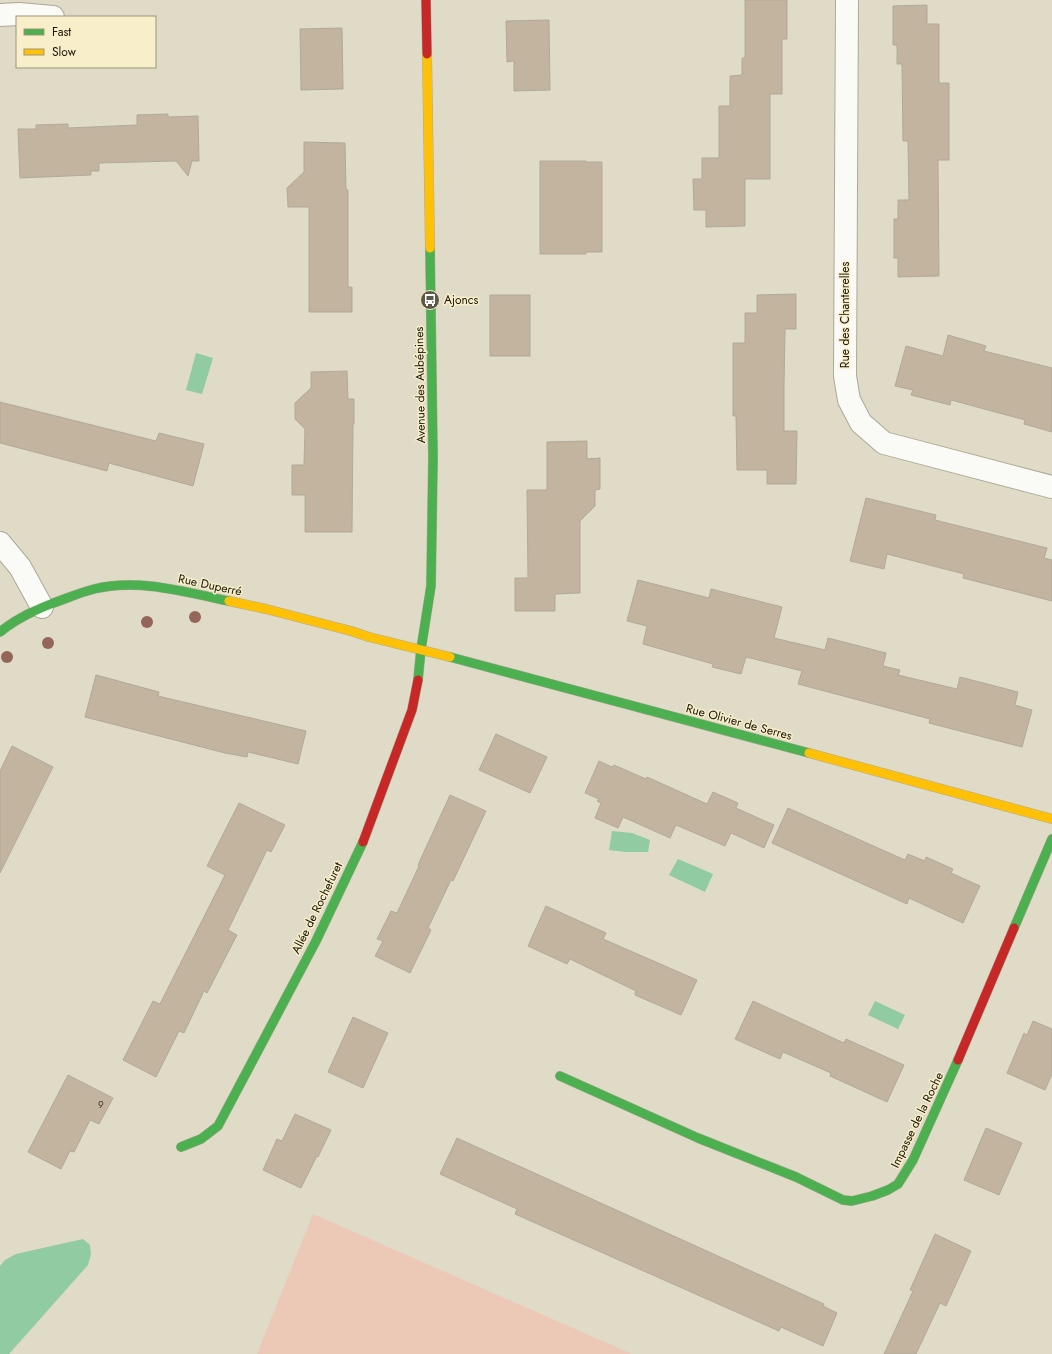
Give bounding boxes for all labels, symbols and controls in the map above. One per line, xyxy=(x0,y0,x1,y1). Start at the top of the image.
legend xyxy=(16,16,156,68)
text: Fast xyxy=(52,23,71,41)
text: Slow xyxy=(52,43,77,61)
street label: Rue des Chanterelles xyxy=(836,262,854,368)
bus stop icon: Ajoncs xyxy=(419,289,441,311)
place label: Ajoncs xyxy=(444,291,479,309)
street label: Avenue des Aubépines xyxy=(410,326,430,444)
street label: Rue Duperré xyxy=(177,569,243,601)
street label: Rue Olivier de Serres xyxy=(684,699,794,745)
street label: Allée de Rochefuret xyxy=(287,859,347,957)
street label: Impasse de la Roche xyxy=(886,1069,948,1171)
house number: 9 xyxy=(98,1097,104,1112)

